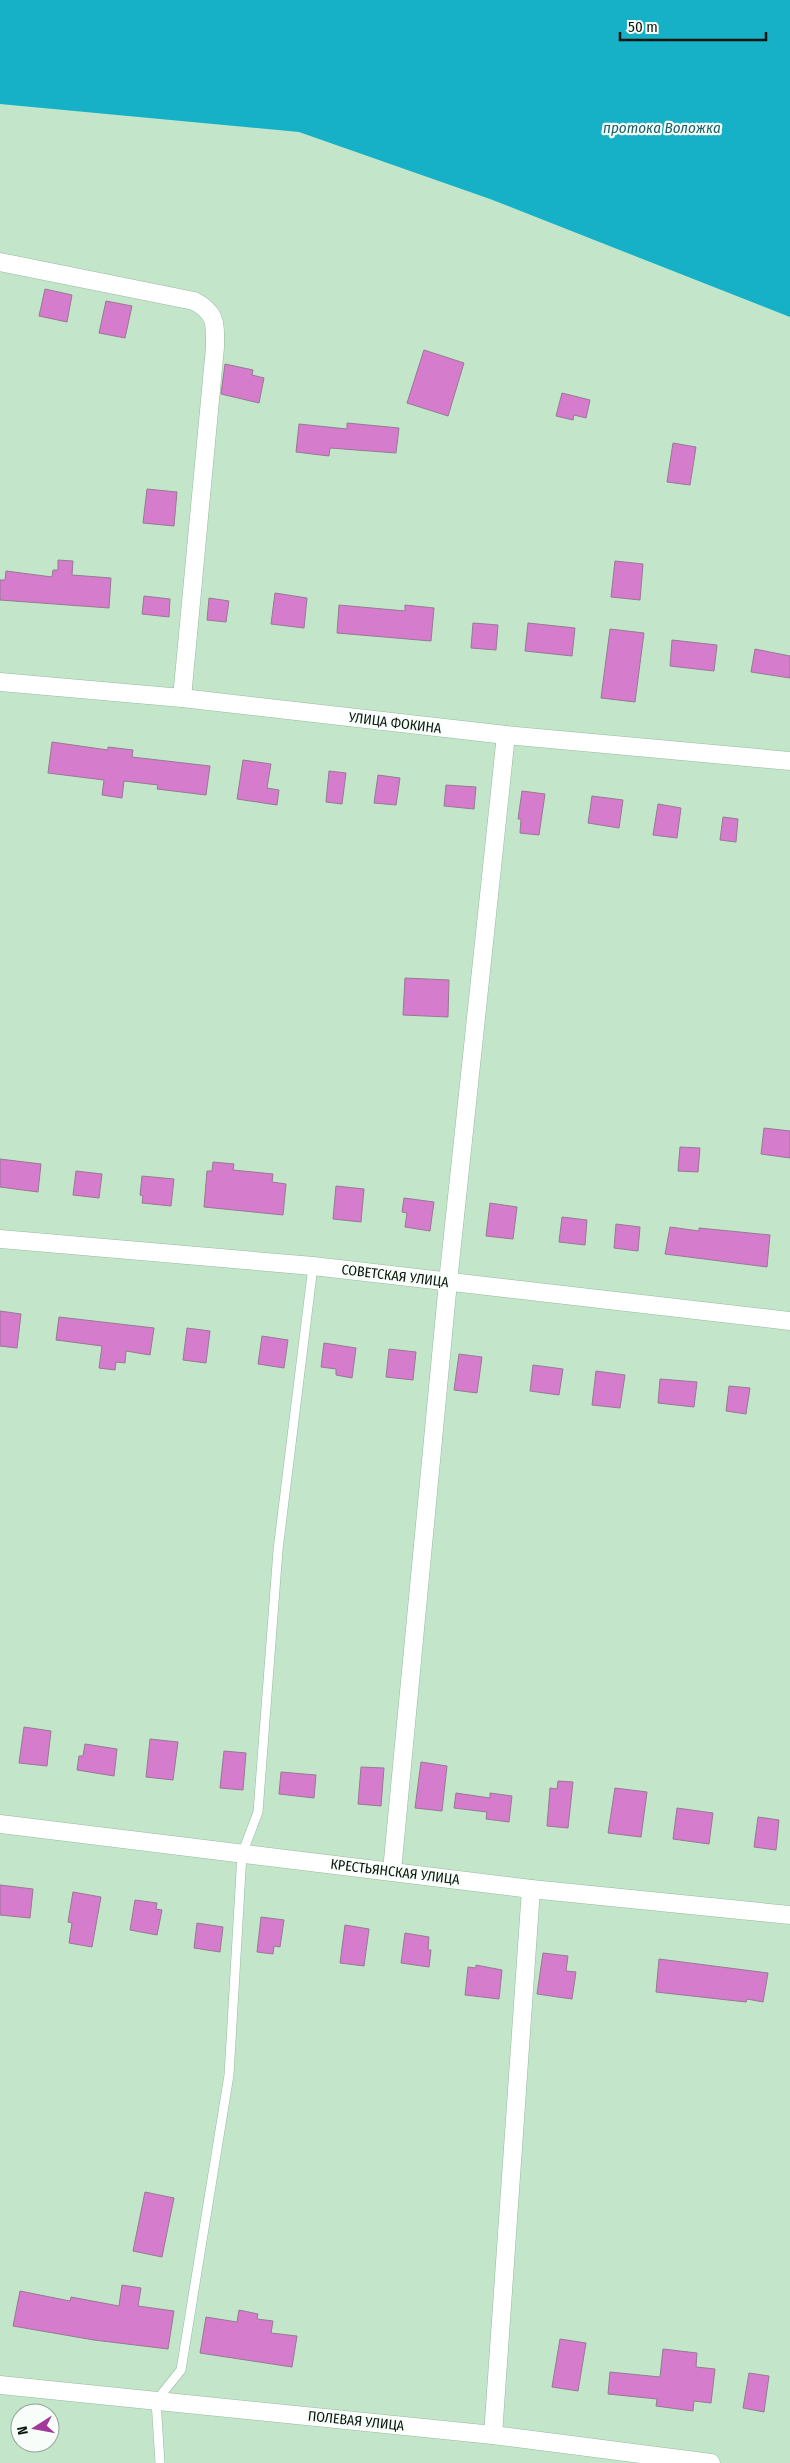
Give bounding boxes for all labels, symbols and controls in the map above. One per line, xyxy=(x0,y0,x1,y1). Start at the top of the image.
scale bar xyxy=(620,10,766,42)
text: 50 m xyxy=(628,18,658,36)
water label: протока Воложка xyxy=(603,119,721,137)
street label: УЛИЦА ФОКИНА xyxy=(347,709,443,737)
street label: СОВЕТСКАЯ УЛИЦА xyxy=(340,1261,450,1291)
street label: КРЕСТЬЯНСКАЯ УЛИЦА xyxy=(329,1856,461,1888)
north arrow xyxy=(10,2403,60,2453)
street label: ПОЛЕВАЯ УЛИЦА xyxy=(307,2407,406,2435)
text: N xyxy=(14,2425,32,2436)

